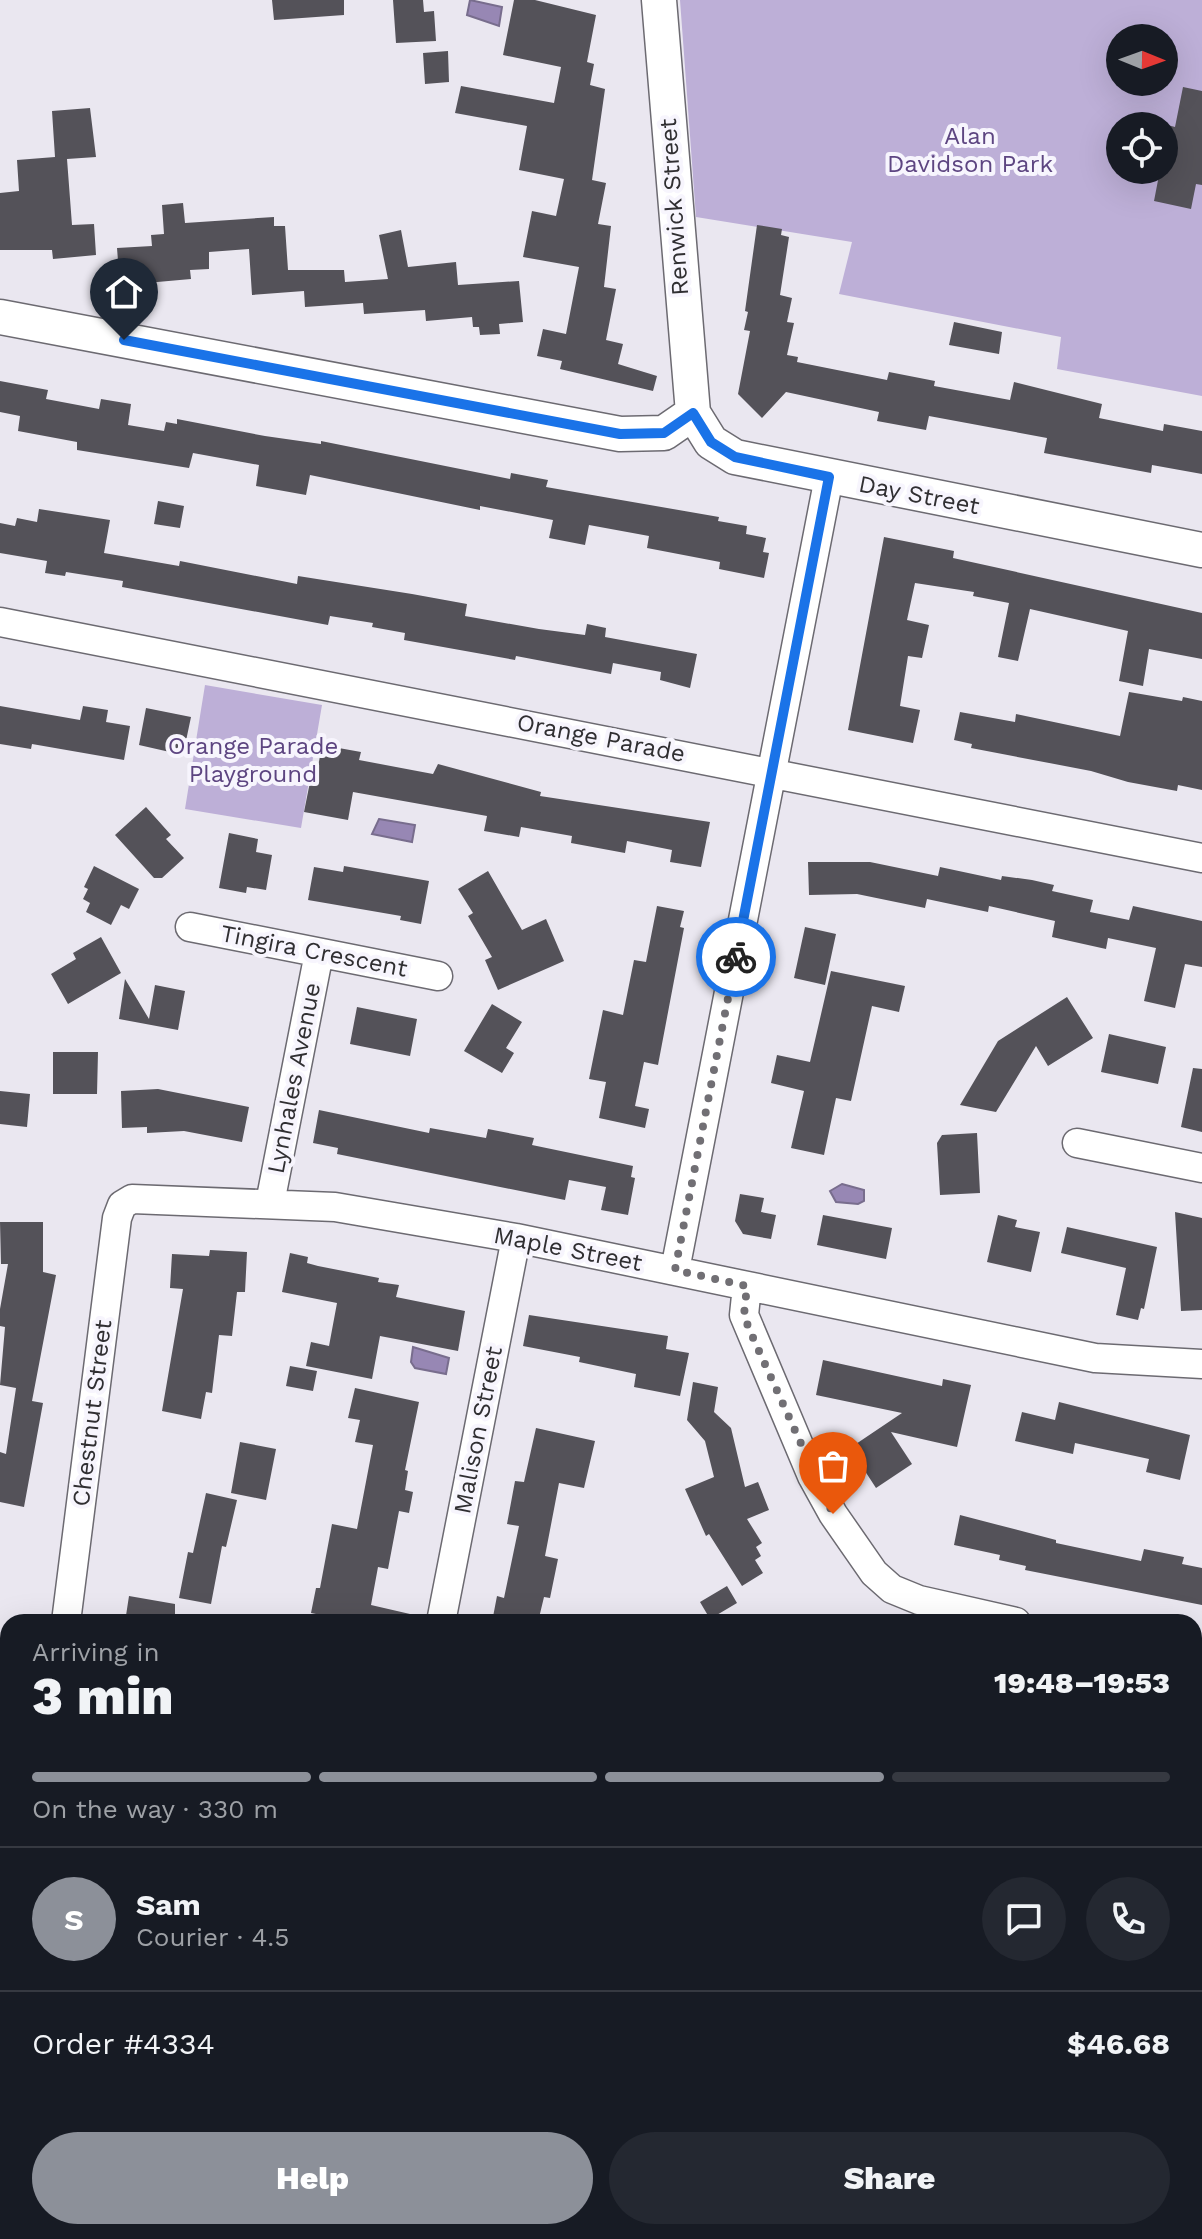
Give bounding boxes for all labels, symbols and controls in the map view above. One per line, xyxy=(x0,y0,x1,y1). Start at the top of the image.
north arrow xyxy=(1106,24,1178,96)
map controls xyxy=(1106,24,1178,184)
button: locate xyxy=(1106,112,1178,184)
street label: Renwick Street xyxy=(654,118,694,296)
park label: Alan Davidson Park xyxy=(887,122,1053,178)
pin xyxy=(90,258,158,340)
icon: home xyxy=(102,270,146,314)
street label: Day Street xyxy=(856,470,982,520)
street label: Orange Parade xyxy=(515,708,687,768)
park label: Orange Parade Playground xyxy=(168,732,338,788)
courier xyxy=(696,917,776,997)
street label: Tingira Crescent xyxy=(218,919,410,983)
icon: bike xyxy=(714,935,758,979)
street label: Lynhales Avenue xyxy=(262,980,326,1176)
street label: Maple Street xyxy=(491,1221,645,1277)
street label: Chestnut Street xyxy=(67,1318,117,1508)
street label: Malison Street xyxy=(448,1344,508,1516)
pin xyxy=(799,1432,867,1514)
icon: bag xyxy=(811,1444,855,1488)
text: Arriving in xyxy=(32,1637,160,1667)
text: 19:48–19:53 xyxy=(994,1665,1170,1700)
text: 3 min xyxy=(32,1666,174,1727)
text: On the way · 330 m xyxy=(32,1794,278,1824)
button: chat xyxy=(982,1877,1066,1961)
button: phone xyxy=(1086,1877,1170,1961)
text: Sam xyxy=(136,1887,201,1922)
text: S xyxy=(64,1902,84,1937)
text: Courier · 4.5 xyxy=(136,1922,289,1952)
text: Order #4334 xyxy=(32,2026,215,2061)
text: $46.68 xyxy=(1067,2026,1170,2061)
button: Help xyxy=(32,2132,593,2224)
button: Share xyxy=(609,2132,1170,2224)

